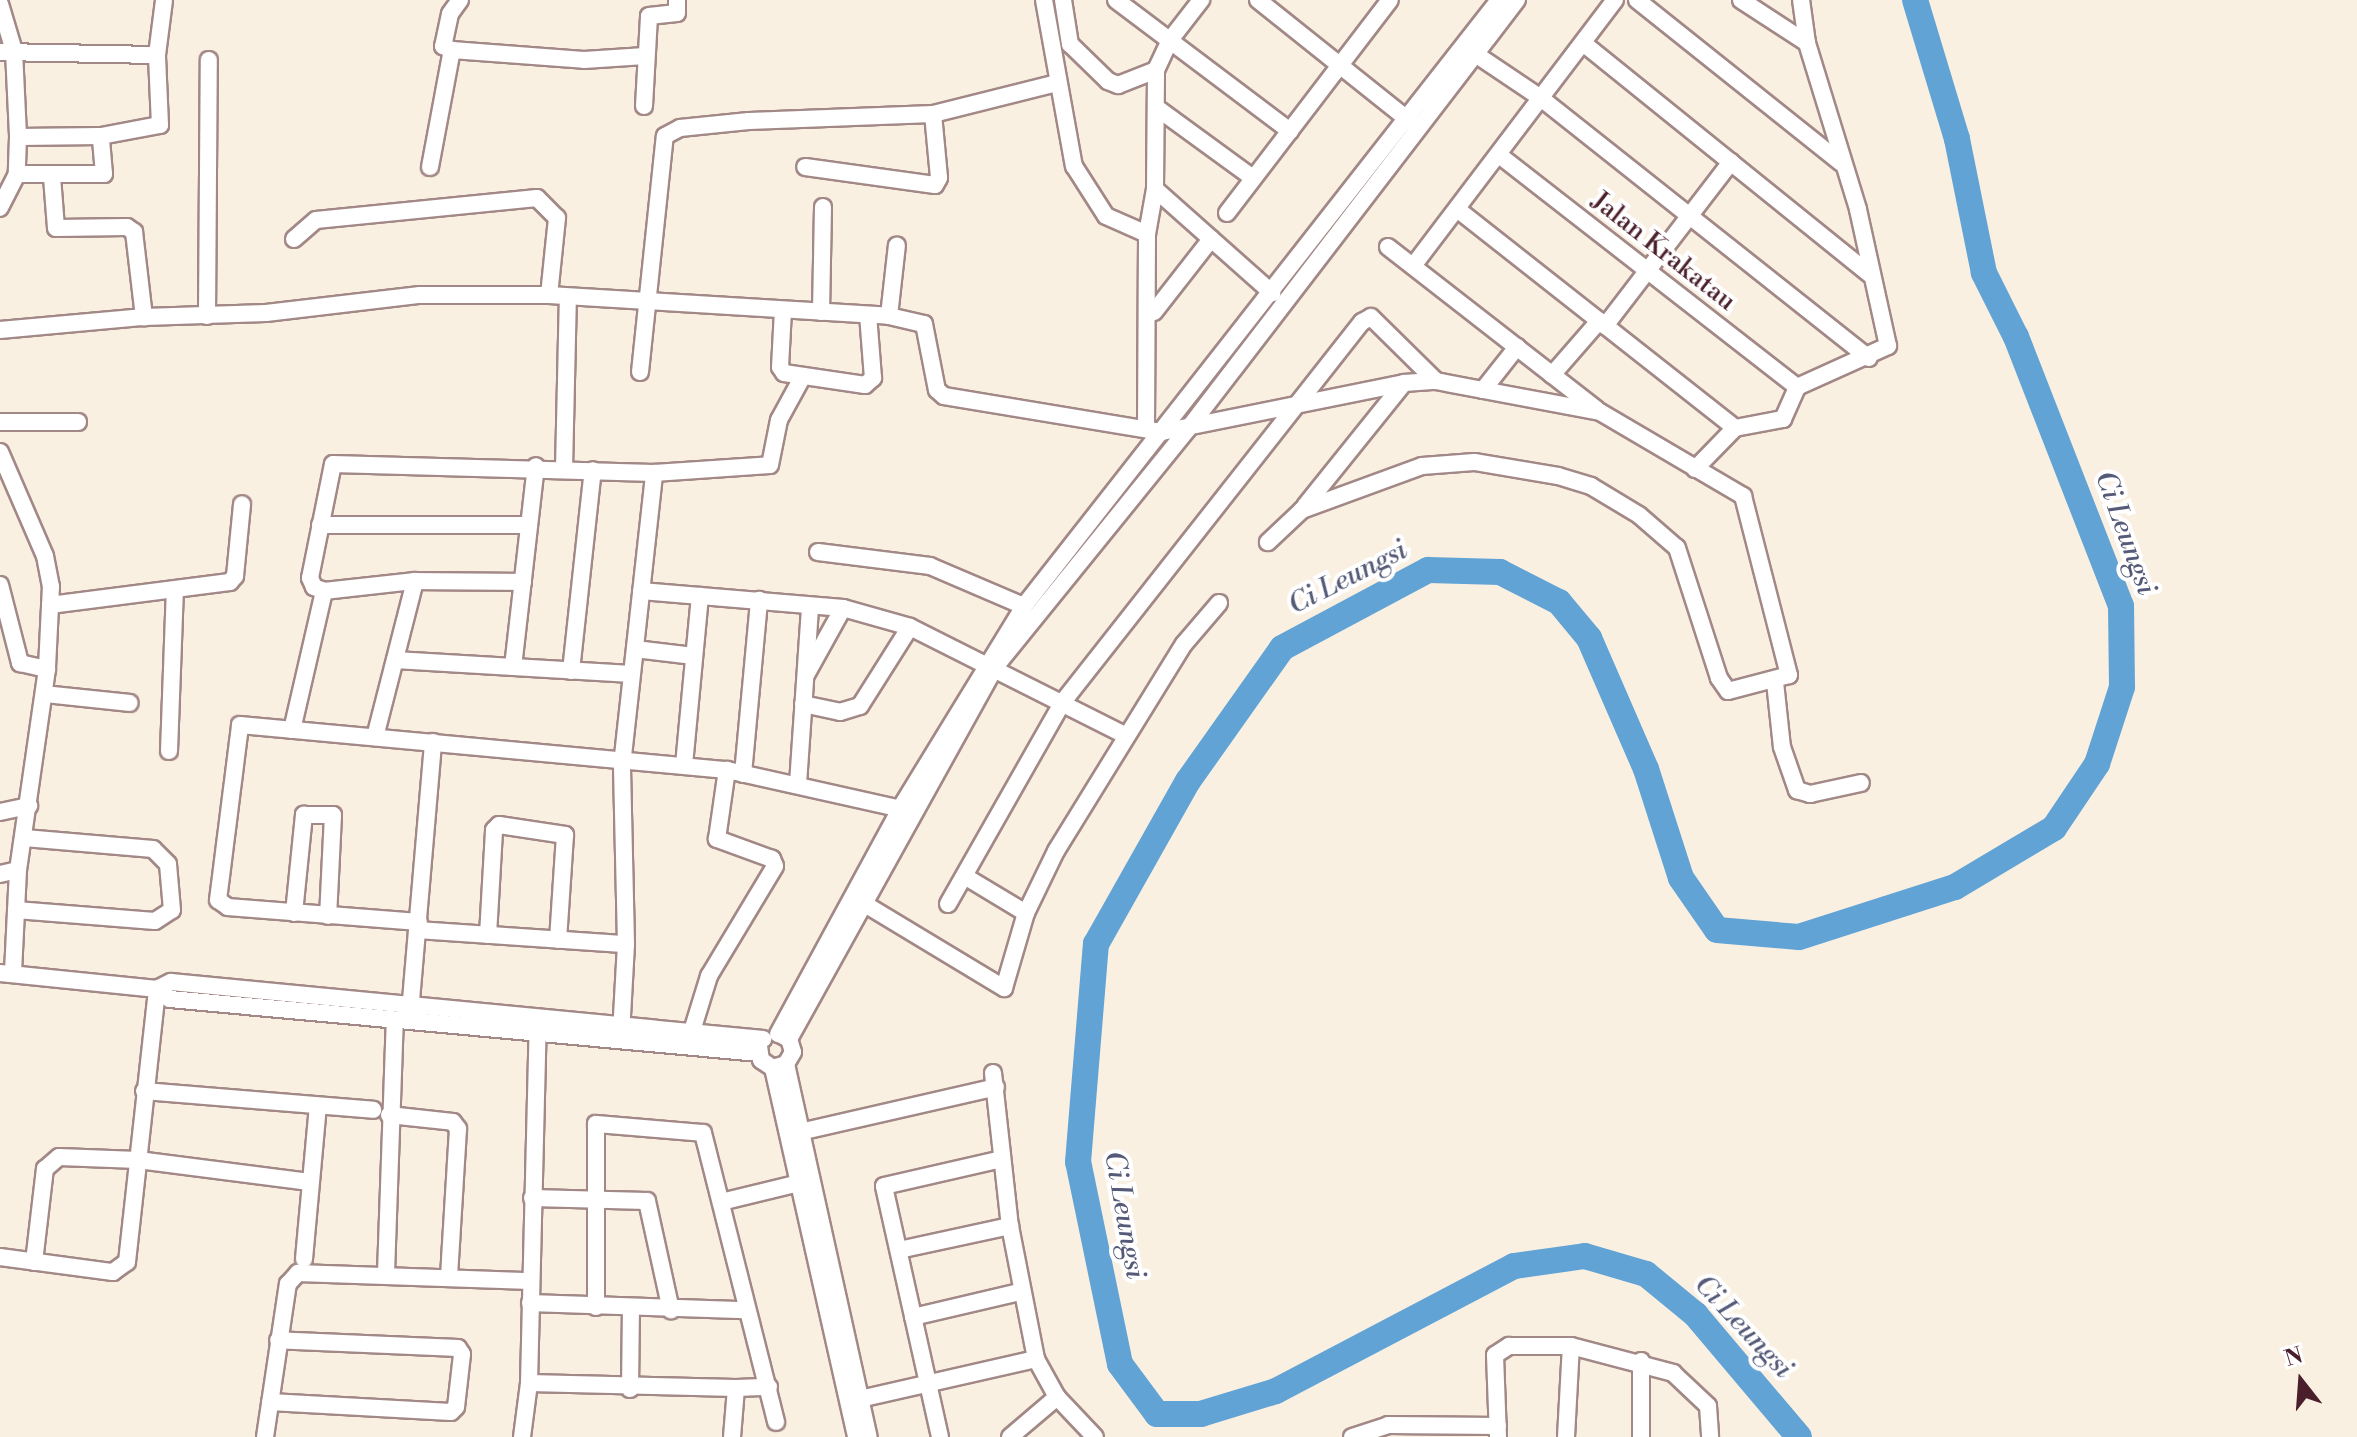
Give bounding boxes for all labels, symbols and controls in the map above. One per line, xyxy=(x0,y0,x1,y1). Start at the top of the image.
street label: Jalan Krakatau xyxy=(1585,186,1741,318)
water label: Ci Leungsi xyxy=(2087,467,2163,599)
water label: Ci Leungsi xyxy=(1283,534,1413,622)
water label: Ci Leungsi xyxy=(1096,1149,1152,1281)
water label: Ci Leungsi xyxy=(1687,1268,1799,1386)
north arrow xyxy=(2261,1341,2341,1421)
text: N xyxy=(2282,1342,2306,1373)

